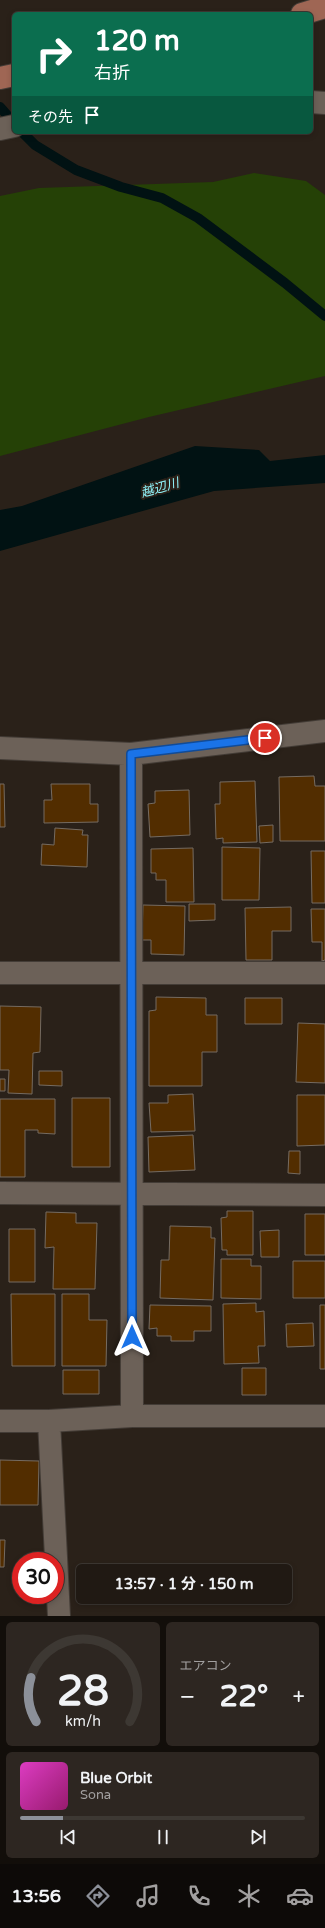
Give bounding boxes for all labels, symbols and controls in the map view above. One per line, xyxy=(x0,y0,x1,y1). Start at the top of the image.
text: 120 m xyxy=(94,24,180,58)
icon: right xyxy=(28,28,80,80)
text: 右折 xyxy=(94,62,130,84)
icon: arrive xyxy=(81,104,103,126)
text: その先 xyxy=(28,108,73,126)
water label: 越辺川 xyxy=(139,474,183,501)
pin xyxy=(248,721,282,755)
icon: arrive xyxy=(254,727,276,749)
position arrow xyxy=(111,1316,153,1358)
speed limit sign: 30 xyxy=(12,1552,64,1604)
text: 13:57 · 1 分 · 150 m xyxy=(114,1575,254,1593)
text: エアコン xyxy=(180,1658,232,1674)
text: 28 xyxy=(57,1667,109,1717)
text: 22° xyxy=(219,1678,268,1715)
text: − xyxy=(180,1684,195,1710)
text: + xyxy=(293,1684,305,1710)
text: km/h xyxy=(65,1713,101,1730)
text: Blue Orbit xyxy=(80,1769,152,1787)
text: Sona xyxy=(80,1787,111,1803)
icon: previous xyxy=(57,1826,79,1848)
icon: pause xyxy=(152,1826,174,1848)
icon: next xyxy=(247,1826,269,1848)
icon: directions xyxy=(84,1882,112,1910)
icon: music xyxy=(134,1882,162,1910)
icon: phone xyxy=(185,1882,213,1910)
icon: climate xyxy=(235,1882,263,1910)
icon: car xyxy=(286,1882,314,1910)
text: 13:56 xyxy=(11,1885,61,1907)

